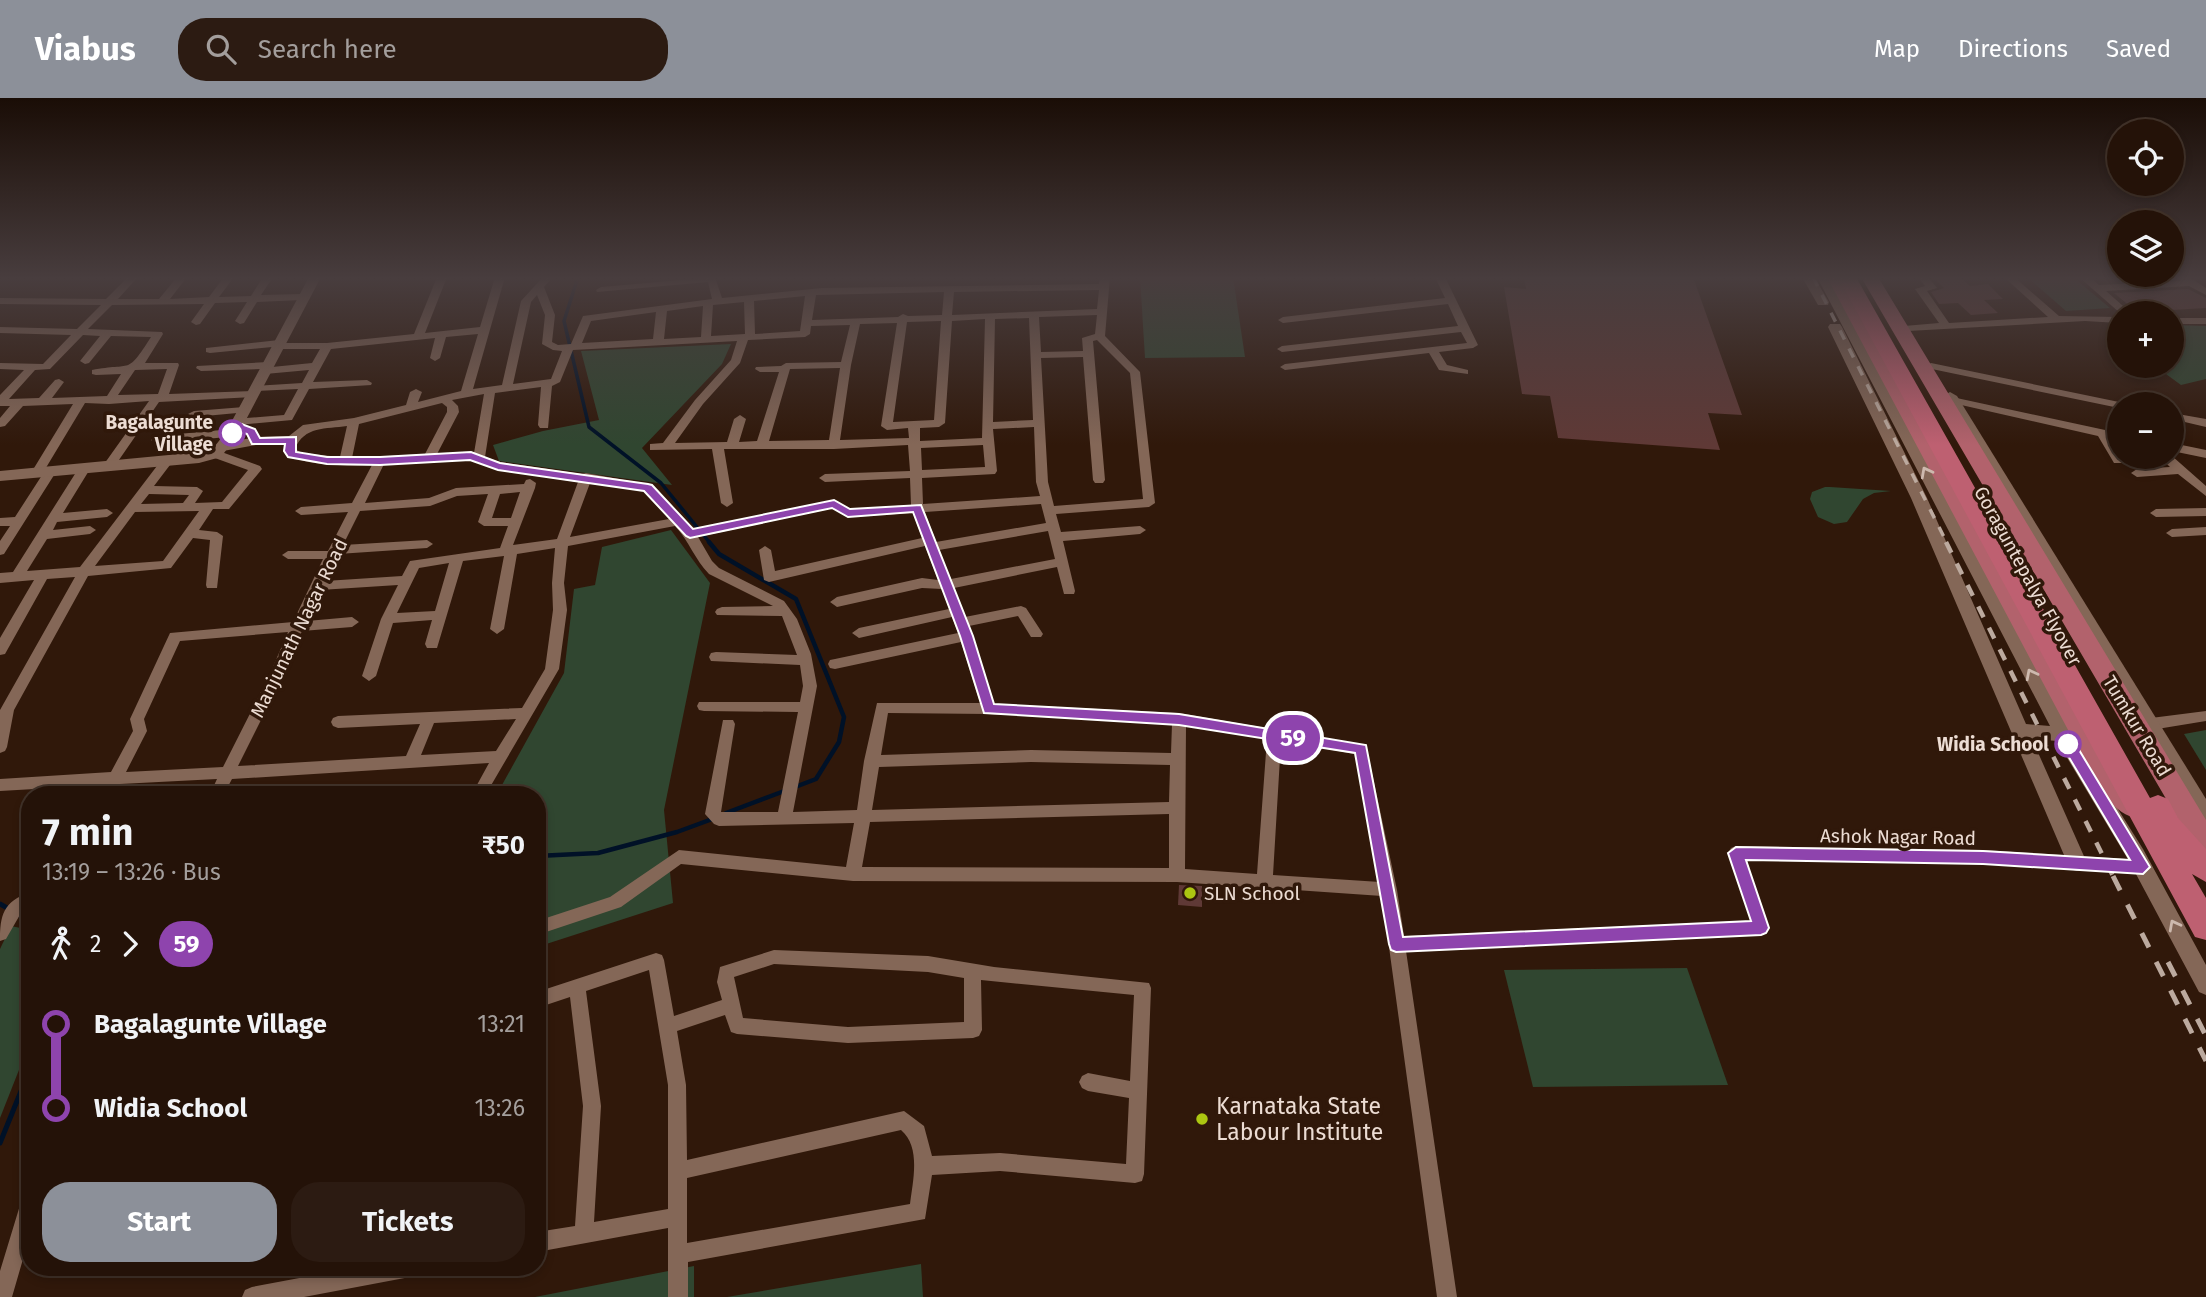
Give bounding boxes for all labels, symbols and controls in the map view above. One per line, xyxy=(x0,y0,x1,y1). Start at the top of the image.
search box xyxy=(178,18,668,81)
text: Viabus xyxy=(35,29,136,69)
icon: search xyxy=(202,30,240,68)
text: Search here xyxy=(258,34,397,65)
text: Map xyxy=(1874,35,1920,63)
text: Directions xyxy=(1958,35,2068,63)
text: Saved xyxy=(2106,35,2171,63)
map controls xyxy=(2107,119,2184,469)
button: locate xyxy=(2107,119,2184,196)
button: layers xyxy=(2107,210,2184,287)
button: + xyxy=(2107,301,2184,378)
button: − xyxy=(2107,392,2184,469)
place label: Bagalagunte Village xyxy=(105,411,213,456)
marker: Bagalagunte Village xyxy=(219,420,245,446)
one-way arrow xyxy=(1920,467,1934,479)
street label: Goraguntepalya Flyover xyxy=(1969,482,2087,670)
street label: Manjunath Nagar Road xyxy=(246,535,352,721)
one-way arrow xyxy=(2026,669,2039,681)
street label: Tumkur Road xyxy=(2098,672,2176,780)
line badge: 59 xyxy=(1262,715,1324,761)
text: 59 xyxy=(1280,724,1306,752)
marker: Widia School xyxy=(2055,731,2081,757)
place label: Widia School xyxy=(1937,733,2049,756)
text: 7 min xyxy=(42,809,134,855)
street label: Ashok Nagar Road xyxy=(1820,824,1976,850)
text: ₹50 xyxy=(482,830,525,861)
text: 13:19 – 13:26 · Bus xyxy=(42,858,221,886)
place label: SLN School xyxy=(1204,882,1301,905)
marker: SLN School xyxy=(1182,885,1198,901)
one-way arrow xyxy=(2168,920,2182,932)
icon: walk xyxy=(42,925,80,963)
icon: forward xyxy=(111,925,149,963)
text: 2 xyxy=(90,930,101,958)
text: 59 xyxy=(173,930,199,958)
text: Bagalagunte Village xyxy=(94,1009,327,1040)
text: 13:21 xyxy=(477,1010,525,1038)
place label: Karnataka State Labour Institute xyxy=(1216,1092,1383,1146)
text: Widia School xyxy=(94,1093,247,1124)
text: 13:26 xyxy=(474,1094,525,1122)
marker: Karnataka State Labour Institute xyxy=(1194,1111,1210,1127)
button: Start xyxy=(42,1182,277,1262)
button: Tickets xyxy=(291,1182,525,1262)

